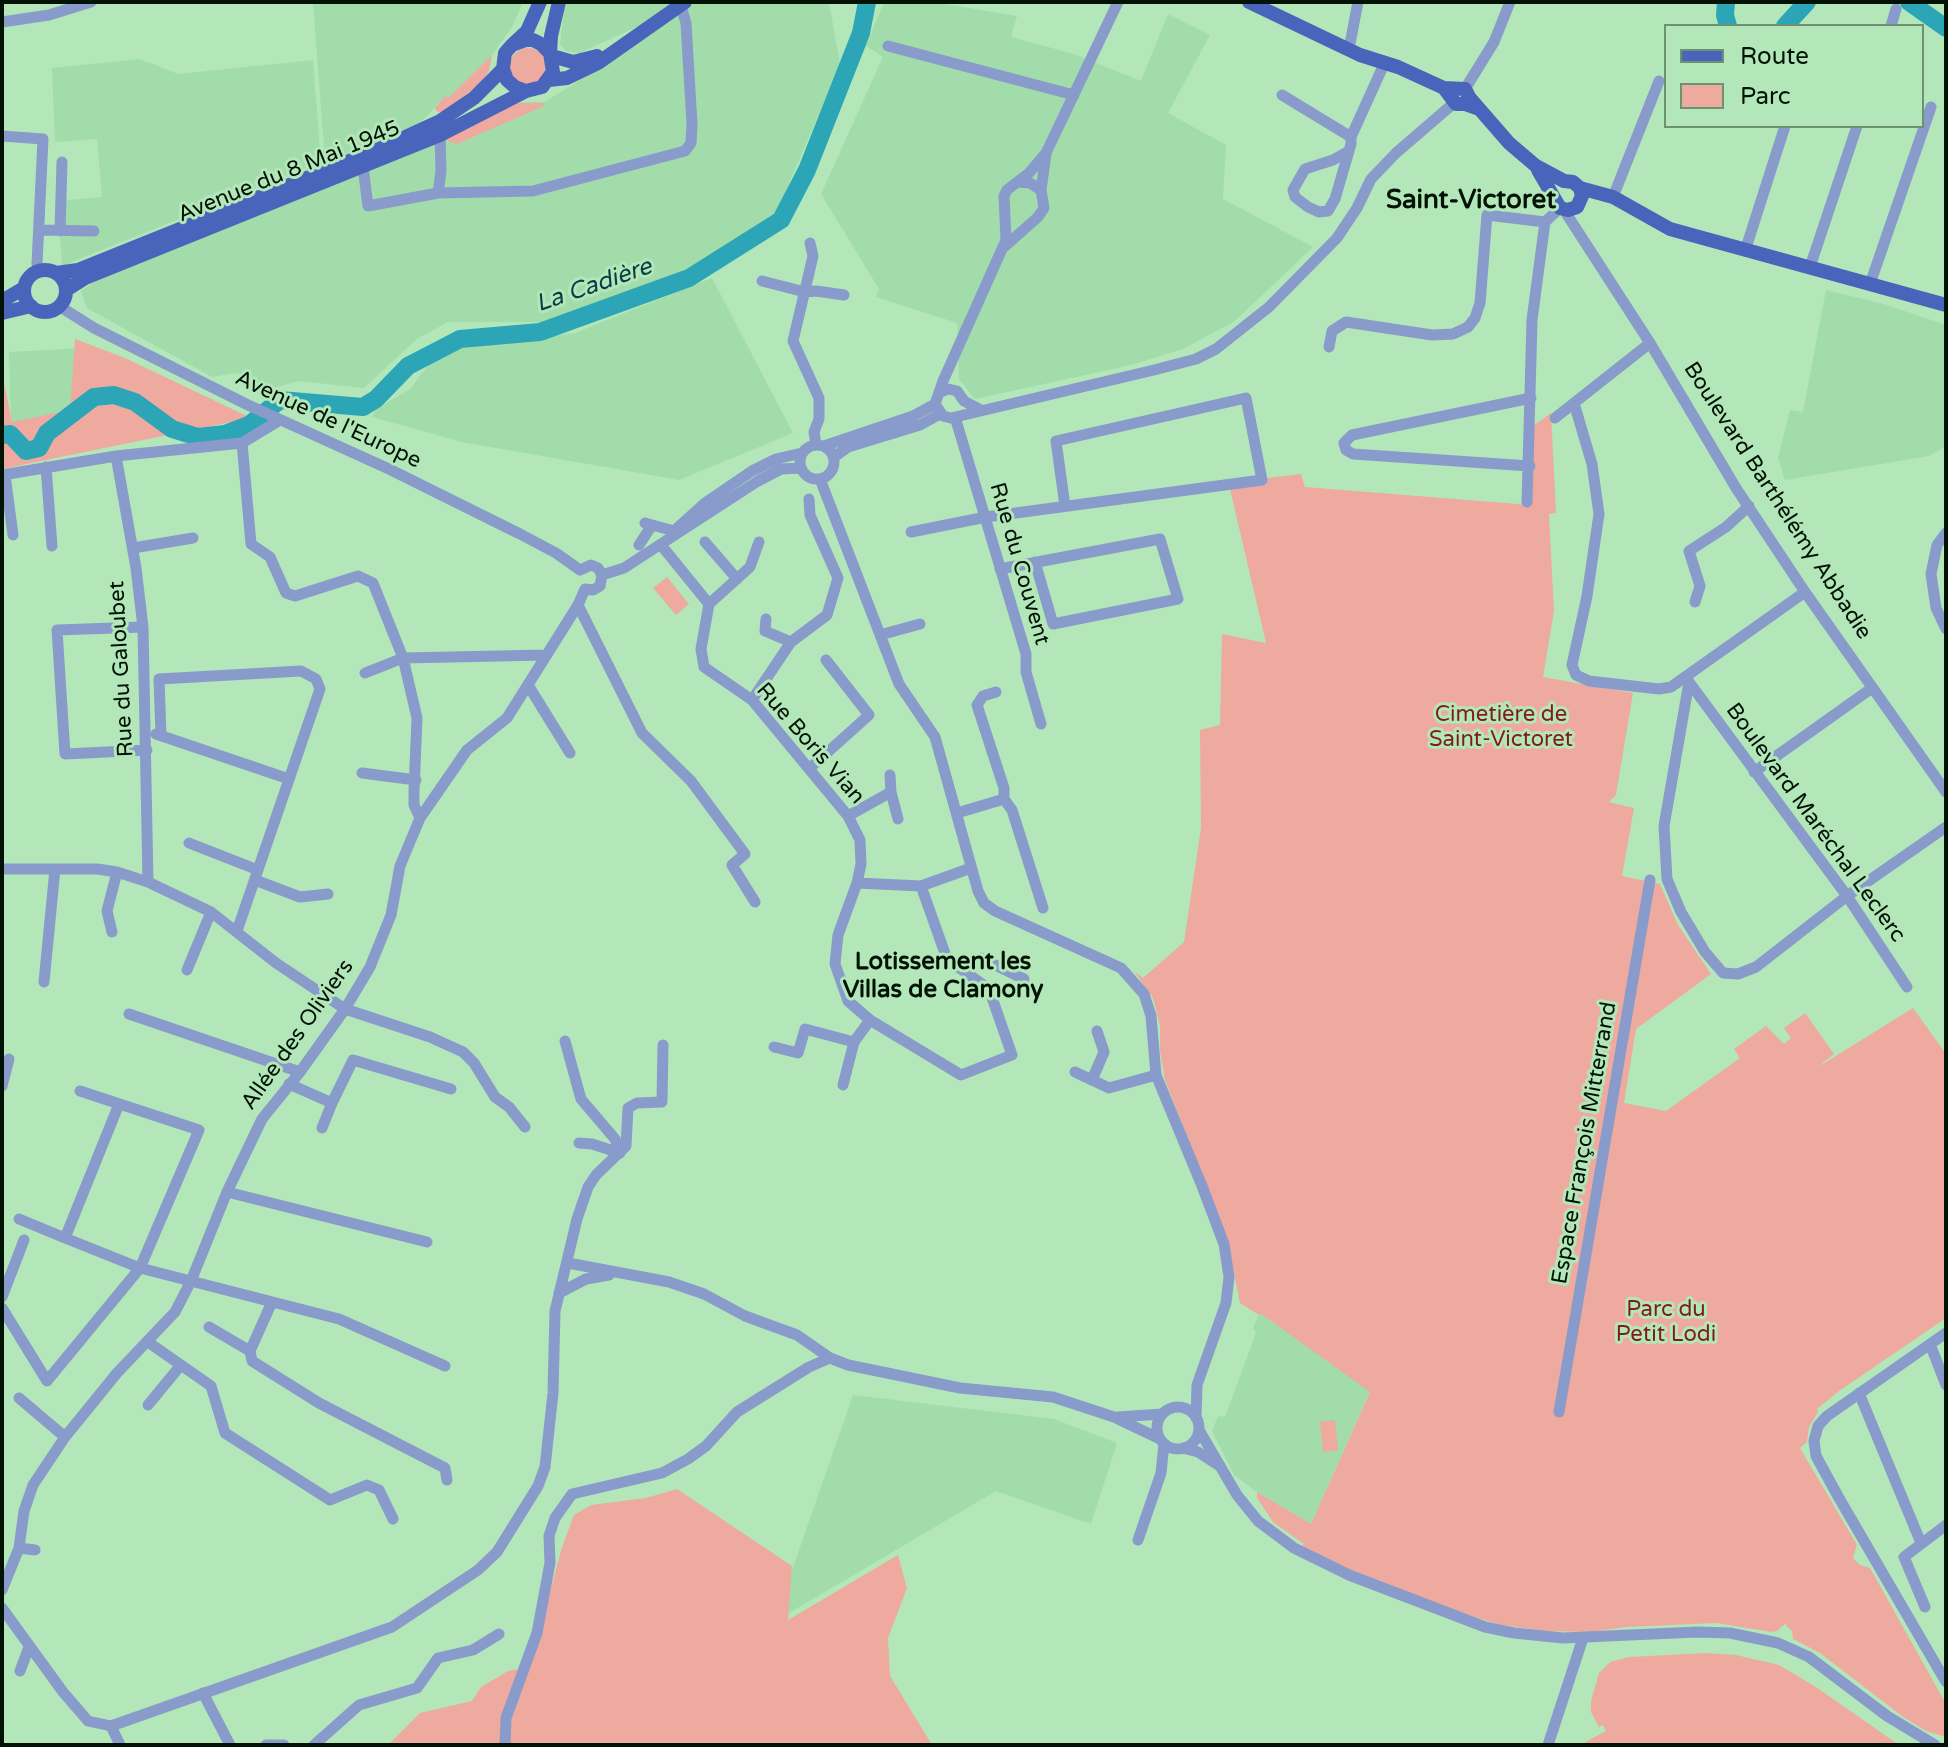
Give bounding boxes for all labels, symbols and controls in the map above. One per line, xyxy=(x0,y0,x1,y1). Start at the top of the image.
legend xyxy=(1664,24,1924,128)
text: Route xyxy=(1740,42,1809,71)
text: Parc xyxy=(1740,82,1791,111)
street label: Avenue du 8 Mai 1945 xyxy=(174,115,404,229)
district label: Saint-Victoret xyxy=(1386,185,1556,217)
water label: La Cadière xyxy=(532,253,656,319)
street label: Boulevard Barthélémy Abbadie xyxy=(1677,357,1877,645)
street label: Avenue de l'Europe xyxy=(231,365,425,475)
street label: Rue du Couvent xyxy=(983,480,1055,648)
street label: Rue du Galoubet xyxy=(104,580,140,758)
street label: Rue Boris Vian xyxy=(750,678,870,810)
street label: Boulevard Maréchal Leclerc xyxy=(1719,698,1911,948)
park label: Cimetière de Saint-Victoret xyxy=(1429,702,1573,754)
district label: Lotissement les Villas de Clamony xyxy=(843,949,1043,1005)
street label: Allée des Oliviers xyxy=(236,955,360,1115)
street label: Espace François Mitterrand xyxy=(1547,1000,1623,1286)
park label: Parc du Petit Lodi xyxy=(1616,1297,1716,1348)

